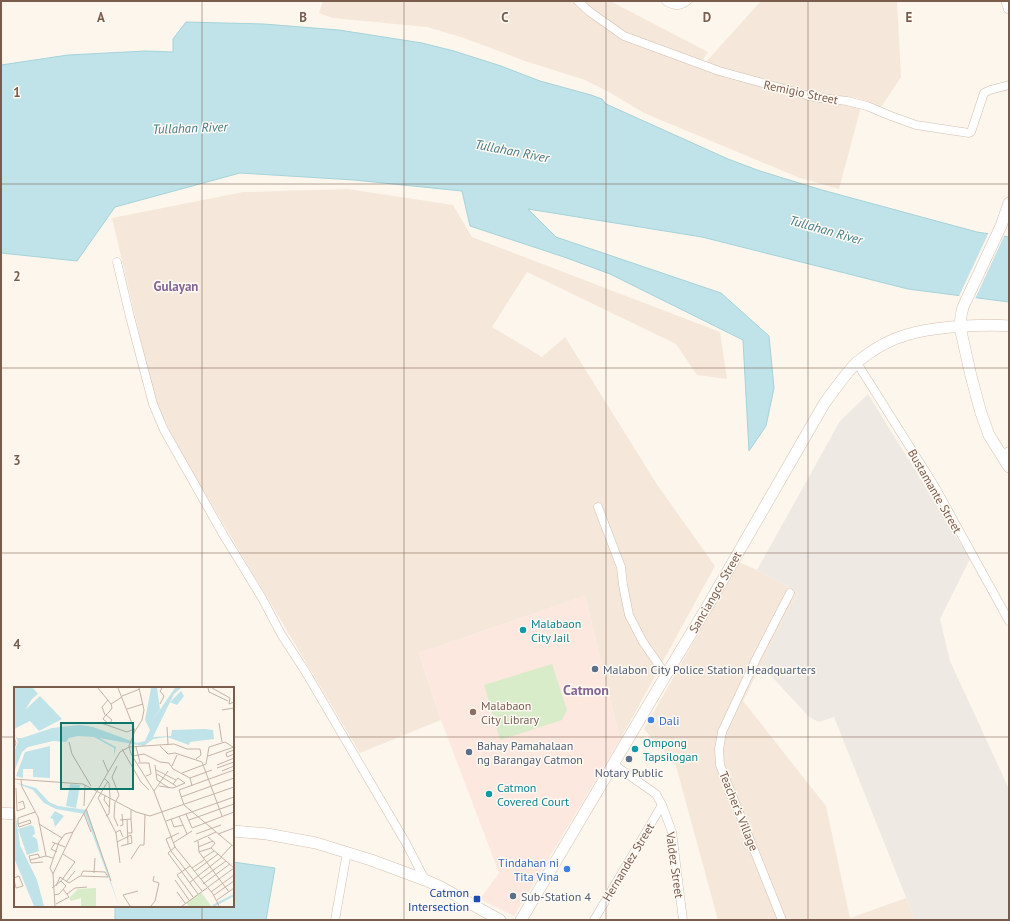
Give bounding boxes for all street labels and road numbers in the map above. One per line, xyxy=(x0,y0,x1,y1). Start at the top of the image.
street label: Remigio Street xyxy=(762,77,840,107)
street label: Bustamante Street xyxy=(905,446,965,536)
street label: Sanciangco Street xyxy=(686,548,744,636)
street label: Teacher's Village xyxy=(716,769,762,853)
street label: Hernandez Street xyxy=(599,820,657,904)
street label: Valdez Street xyxy=(663,830,687,899)

